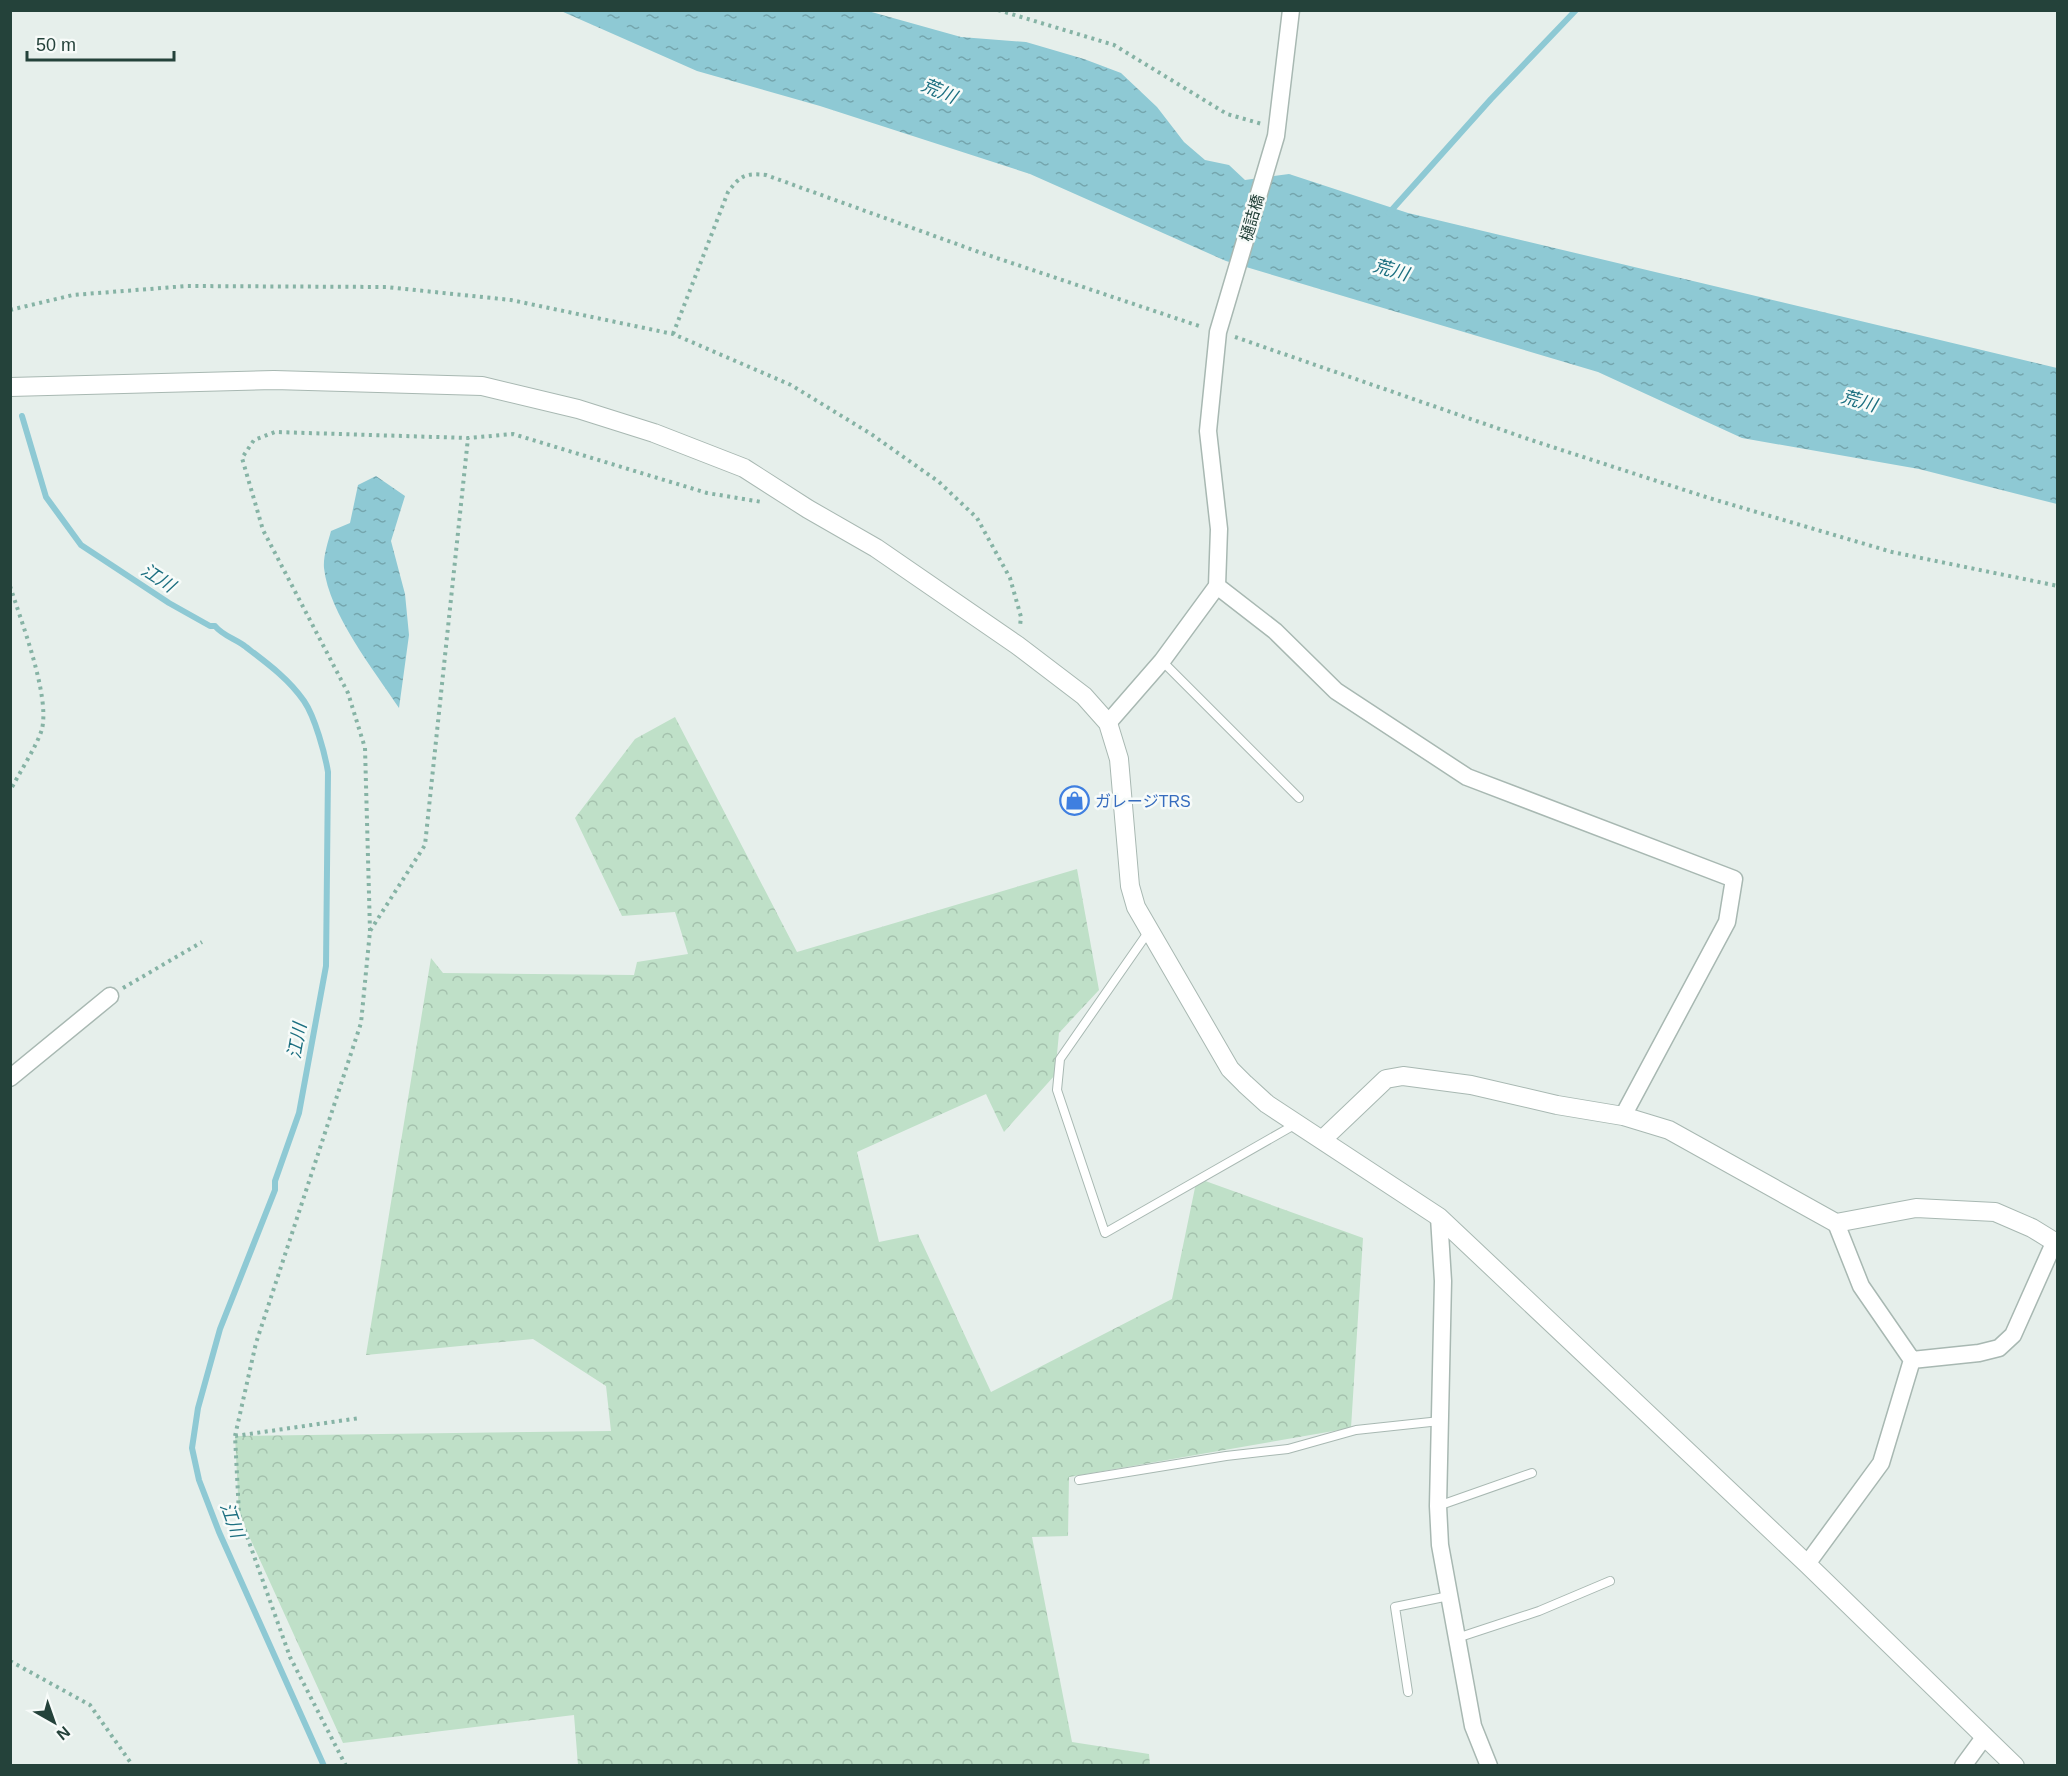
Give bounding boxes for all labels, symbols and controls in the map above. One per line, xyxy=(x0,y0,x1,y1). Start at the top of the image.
scale bar xyxy=(27,24,174,62)
text: 50 m xyxy=(36,35,76,55)
water label: 荒川 xyxy=(919,75,961,108)
street label: 樋詰橋 xyxy=(1237,193,1267,243)
water label: 荒川 xyxy=(1371,255,1413,285)
water label: 荒川 xyxy=(1839,386,1881,416)
water label: 江川 xyxy=(137,560,180,597)
shop icon: ガレージTRS xyxy=(1058,785,1090,817)
place label: ガレージTRS xyxy=(1095,793,1191,810)
water label: 江川 xyxy=(284,1020,310,1060)
water label: 江川 xyxy=(216,1500,248,1542)
north arrow xyxy=(24,1692,84,1752)
text: N xyxy=(53,1723,73,1743)

